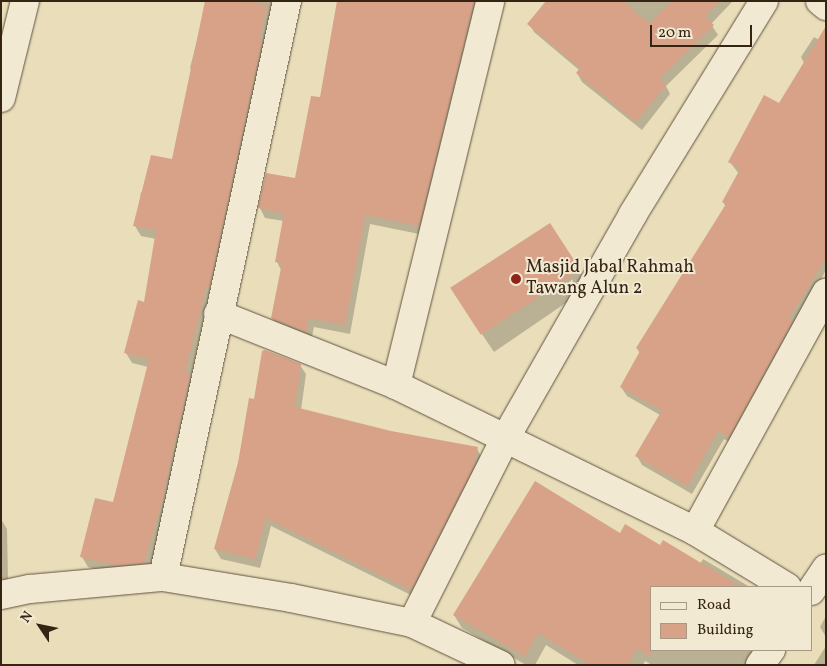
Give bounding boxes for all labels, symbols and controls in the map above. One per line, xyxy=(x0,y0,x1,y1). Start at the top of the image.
scale bar xyxy=(652,15,754,47)
text: 20 m xyxy=(658,23,691,44)
place label: Masjid Jabal Rahmah Tawang Alun 2 xyxy=(526,258,694,300)
marker: Masjid Jabal Rahmah Tawang Alun 2 xyxy=(510,273,522,285)
legend xyxy=(650,586,812,651)
text: Road xyxy=(697,595,731,616)
north arrow xyxy=(15,601,65,651)
text: N xyxy=(16,608,38,627)
text: Building xyxy=(697,620,753,641)

